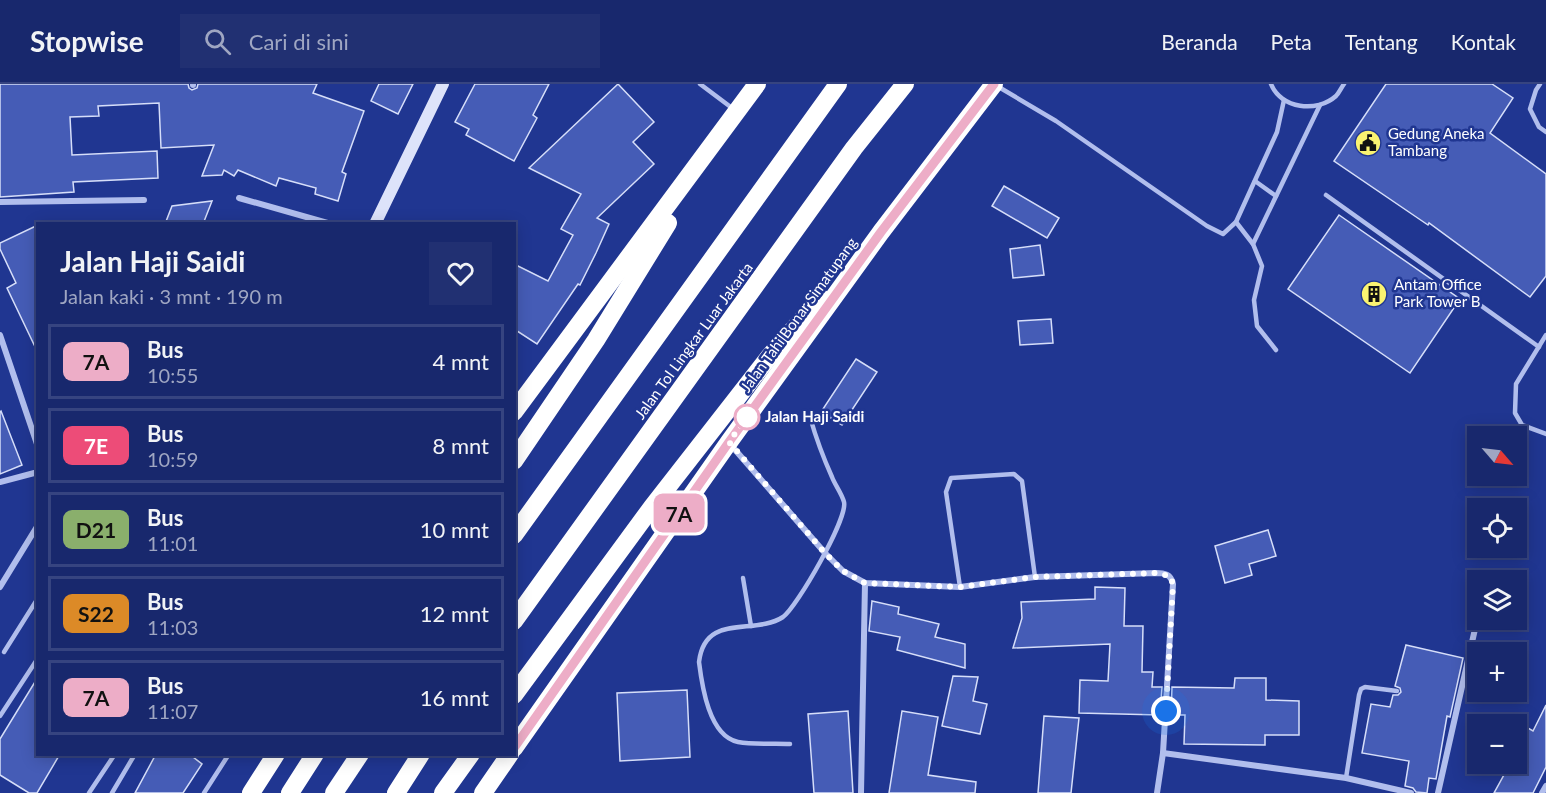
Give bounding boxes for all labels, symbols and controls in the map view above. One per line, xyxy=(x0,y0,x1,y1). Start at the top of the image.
search box xyxy=(180,14,600,68)
text: Stopwise xyxy=(30,24,144,58)
icon: search xyxy=(201,25,234,58)
text: Cari di sini xyxy=(249,28,349,55)
text: Beranda xyxy=(1161,29,1238,54)
text: Peta xyxy=(1271,29,1312,54)
text: Tentang xyxy=(1345,29,1418,54)
text: Kontak xyxy=(1451,29,1516,54)
place label: Gedung Aneka Tambang xyxy=(1388,124,1485,159)
public building icon: Gedung Aneka Tambang xyxy=(1353,128,1383,158)
street label: Jalan Tahi Bonar Simatupang xyxy=(736,233,860,395)
button: heart xyxy=(429,242,492,305)
text: Jalan Haji Saidi xyxy=(60,244,245,278)
street label: Jalan Tol Lingkar Luar Jakarta xyxy=(630,259,756,422)
place label: Antam Office Park Tower B xyxy=(1394,275,1482,310)
building icon: Antam Office Park Tower B xyxy=(1359,279,1389,309)
text: Jalan kaki · 3 mnt · 190 m xyxy=(60,284,283,308)
text: Bus xyxy=(147,336,183,363)
text: 4 mnt xyxy=(433,348,489,375)
text: 7A xyxy=(83,349,109,374)
text: 10:55 xyxy=(147,363,198,387)
marker: Jalan Haji Saidi xyxy=(734,404,760,430)
place label: Jalan Haji Saidi xyxy=(765,407,865,425)
text: Bus xyxy=(147,420,183,447)
north arrow xyxy=(1467,426,1527,486)
map controls xyxy=(1467,426,1527,774)
text: 8 mnt xyxy=(433,432,489,459)
text: 7E xyxy=(84,433,108,458)
text: 10:59 xyxy=(147,447,198,471)
line badge: 7A xyxy=(652,494,706,532)
button: locate xyxy=(1467,498,1527,558)
text: 7A xyxy=(666,501,692,526)
text: Bus xyxy=(147,504,183,531)
text: 10 mnt xyxy=(420,516,489,543)
text: D21 xyxy=(76,517,116,542)
text: 11:01 xyxy=(147,531,198,555)
button: layers xyxy=(1467,570,1527,630)
text: Bus xyxy=(147,588,183,615)
text: 12 mnt xyxy=(420,600,489,627)
text: S22 xyxy=(78,601,114,626)
text: 11:03 xyxy=(147,615,198,639)
button: + xyxy=(1467,642,1527,702)
text: Bus xyxy=(147,672,183,699)
text: 16 mnt xyxy=(420,684,489,711)
text: 7A xyxy=(83,685,109,710)
your location xyxy=(1151,696,1181,726)
text: 11:07 xyxy=(147,699,198,723)
button: − xyxy=(1467,714,1527,774)

